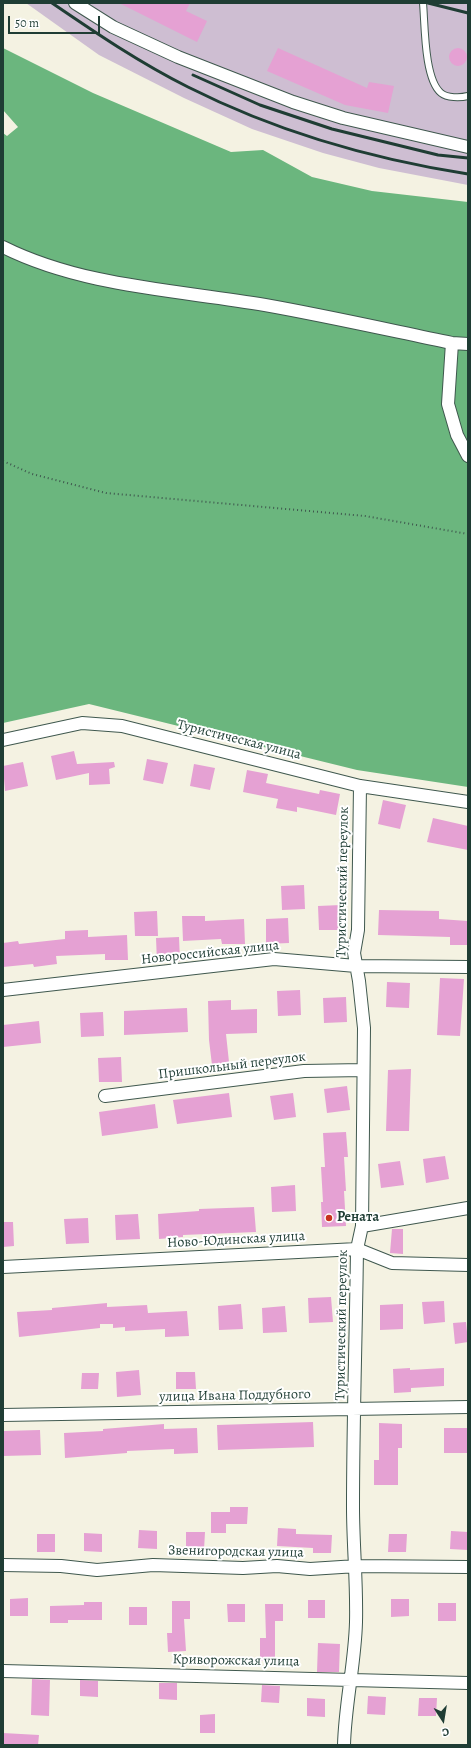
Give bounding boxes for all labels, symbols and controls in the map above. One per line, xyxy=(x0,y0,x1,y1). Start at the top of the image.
scale bar xyxy=(10,8,102,34)
text: 50 m xyxy=(15,15,39,31)
street label: Туристическая улица xyxy=(175,716,303,764)
street label: Туристический переулок xyxy=(333,807,353,957)
street label: Новороссийская улица xyxy=(140,937,280,969)
street label: Пришкольный переулок xyxy=(157,1049,307,1083)
place label: Рената xyxy=(337,1210,379,1226)
marker: Рената xyxy=(324,1213,334,1223)
street label: Ново-Юдинская улица xyxy=(167,1228,305,1252)
street label: Туристический переулок xyxy=(332,1250,352,1400)
street label: улица Ивана Поддубного xyxy=(159,1386,311,1406)
street label: Звенигородская улица xyxy=(168,1542,304,1562)
street label: Криворожская улица xyxy=(172,1651,300,1671)
north arrow xyxy=(423,1700,463,1740)
text: С xyxy=(441,1724,450,1740)

